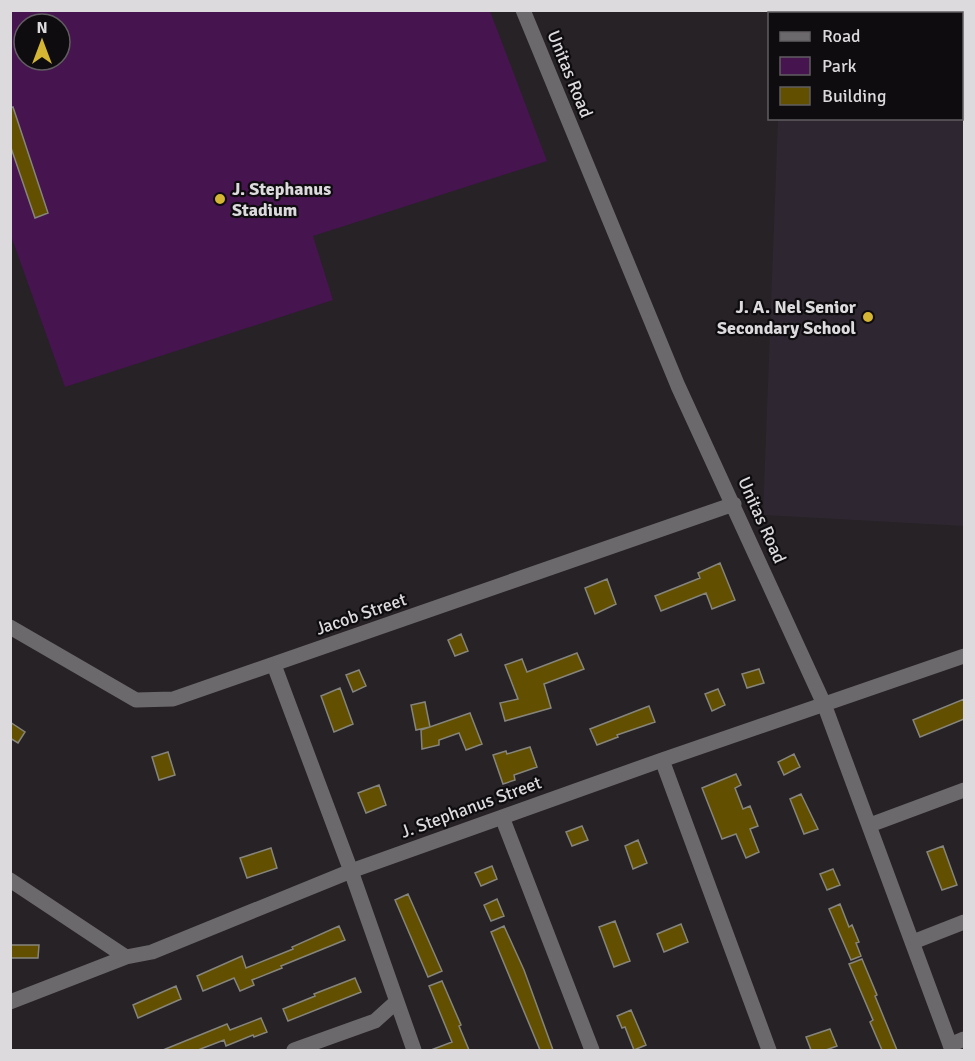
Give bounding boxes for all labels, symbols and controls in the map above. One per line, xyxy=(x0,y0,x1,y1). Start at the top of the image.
north arrow xyxy=(12,12,72,72)
legend xyxy=(768,12,963,120)
text: N xyxy=(36,18,48,38)
text: Road xyxy=(822,25,861,47)
street label: Unitas Road xyxy=(542,27,598,121)
text: Park xyxy=(822,55,857,77)
text: Building xyxy=(822,85,886,107)
place label: J. Stephanus Stadium xyxy=(232,178,331,221)
marker: J. Stephanus Stadium xyxy=(213,192,227,206)
place label: J. A. Nel Senior Secondary School xyxy=(717,296,857,339)
marker: J. A. Nel Senior Secondary School xyxy=(861,310,875,324)
street label: Unitas Road xyxy=(733,473,791,567)
street label: Jacob Street xyxy=(313,588,409,640)
street label: J. Stephanus Street xyxy=(398,771,544,843)

